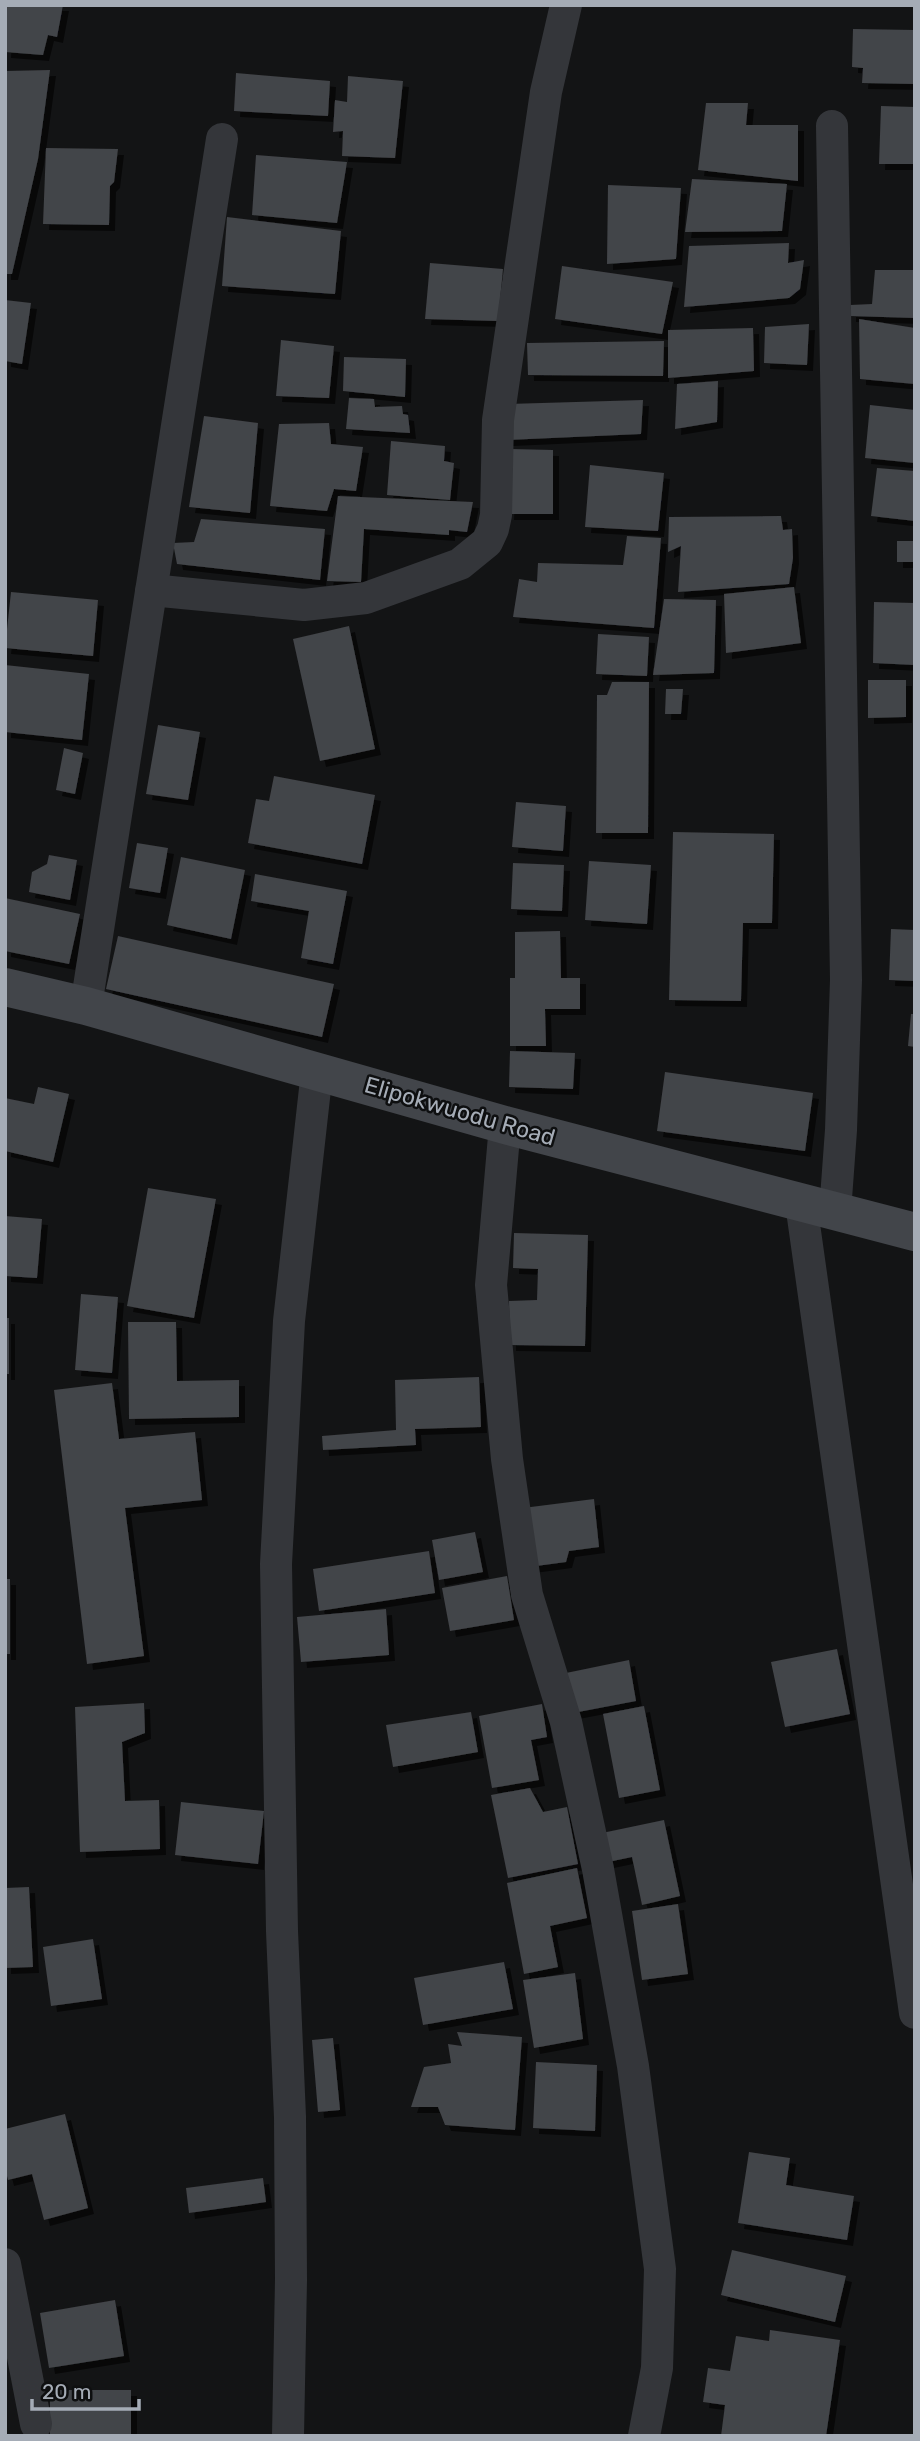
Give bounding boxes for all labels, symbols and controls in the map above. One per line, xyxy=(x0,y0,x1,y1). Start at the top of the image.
street label: Elipokwuodu Road xyxy=(361,1070,559,1152)
scale bar xyxy=(32,2368,138,2412)
text: 20 m xyxy=(42,2379,91,2404)

